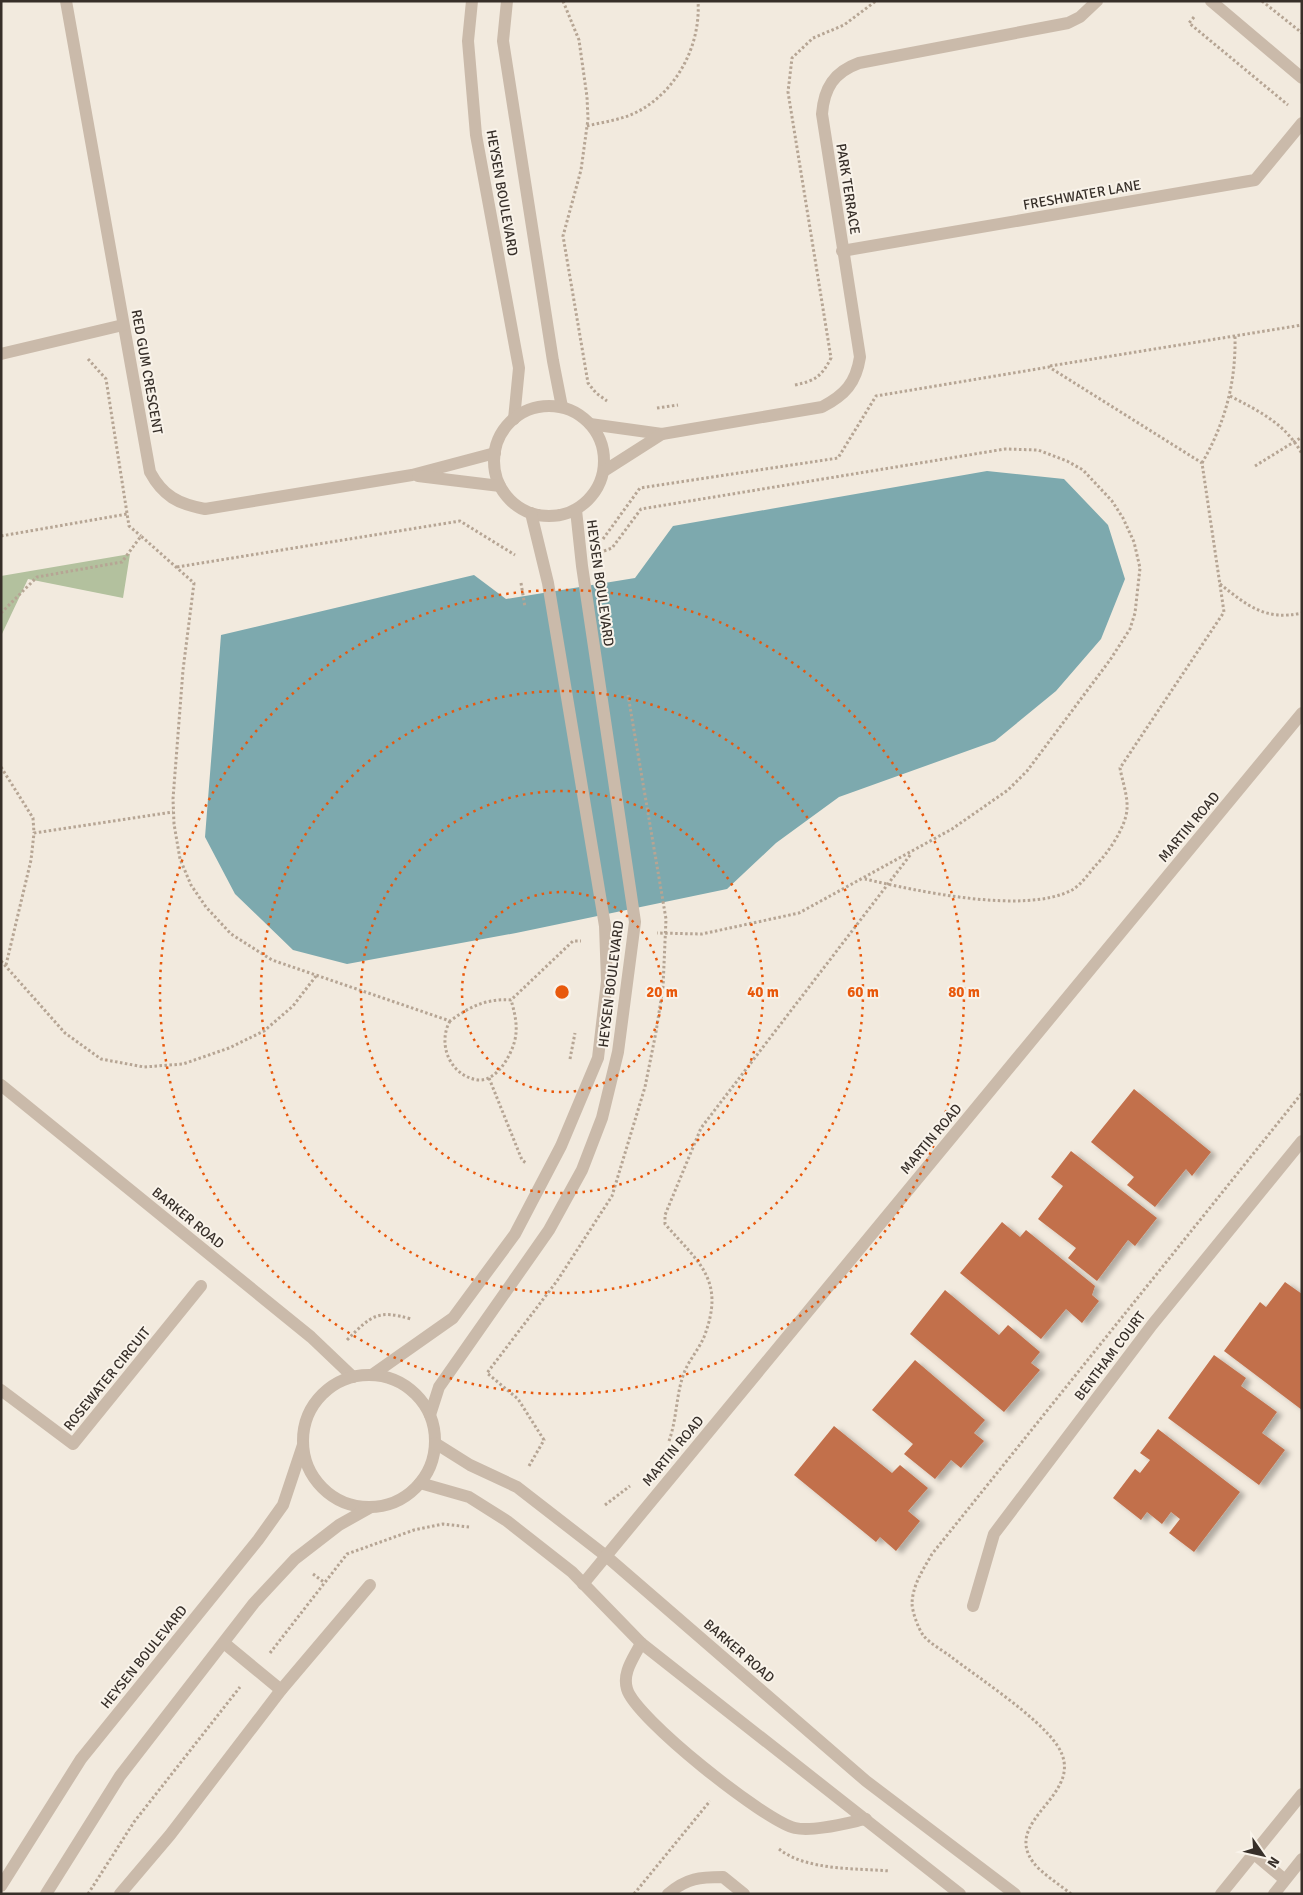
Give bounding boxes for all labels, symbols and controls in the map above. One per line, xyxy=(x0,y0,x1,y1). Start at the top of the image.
street label: HEYSEN BOULEVARD xyxy=(483,129,521,257)
street label: PARK TERRACE xyxy=(832,142,864,236)
street label: FRESHWATER LANE xyxy=(1022,176,1142,214)
street label: RED GUM CRESCENT xyxy=(128,308,166,436)
street label: HEYSEN BOULEVARD xyxy=(583,518,617,648)
street label: MARTIN ROAD xyxy=(1155,788,1223,866)
street label: HEYSEN BOULEVARD xyxy=(595,919,627,1049)
centre of rings xyxy=(553,983,571,1001)
text: 20 m xyxy=(646,983,678,1001)
text: 40 m xyxy=(747,983,779,1001)
text: 60 m xyxy=(847,983,879,1001)
text: 80 m xyxy=(948,983,980,1001)
street label: MARTIN ROAD xyxy=(897,1100,965,1178)
street label: BARKER ROAD xyxy=(148,1184,228,1252)
street label: BENTHAM COURT xyxy=(1071,1308,1149,1404)
street label: ROSEWATER CIRCUIT xyxy=(60,1324,154,1434)
street label: MARTIN ROAD xyxy=(639,1412,707,1490)
street label: HEYSEN BOULEVARD xyxy=(97,1602,191,1712)
street label: BARKER ROAD xyxy=(700,1616,778,1686)
north arrow xyxy=(1238,1830,1288,1880)
text: N xyxy=(1264,1853,1283,1871)

